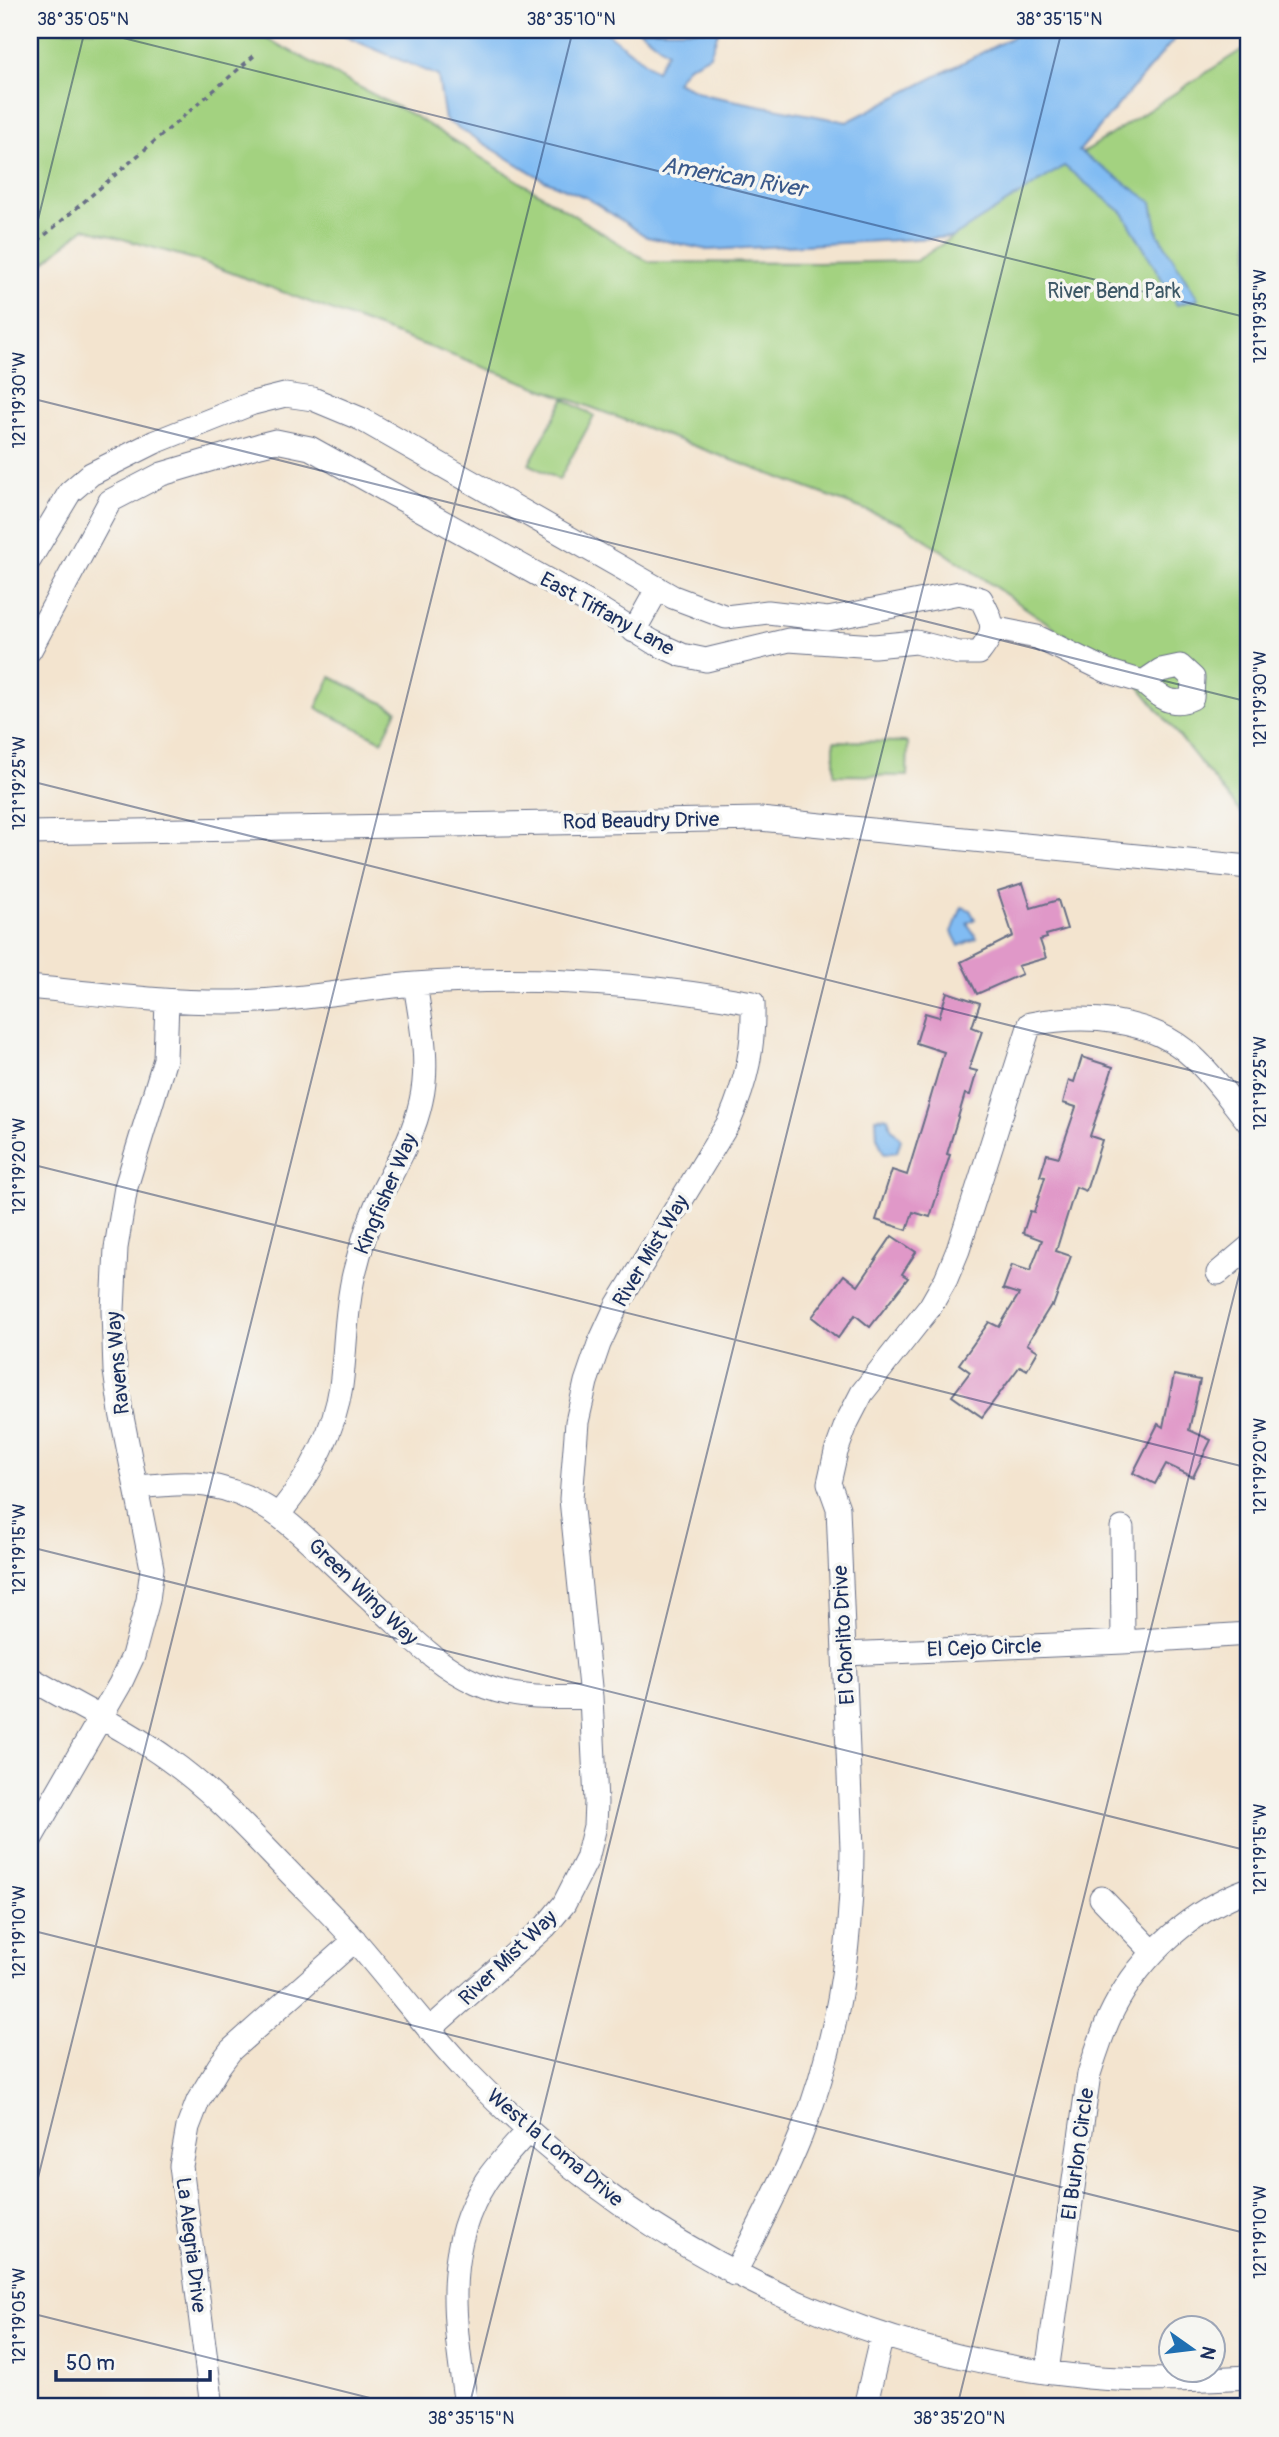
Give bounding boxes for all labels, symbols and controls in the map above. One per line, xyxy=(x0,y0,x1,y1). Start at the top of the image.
text: 38°35'05"N xyxy=(37,8,129,31)
text: 38°35'10"N xyxy=(526,8,616,31)
text: 38°35'15"N xyxy=(1016,8,1102,31)
water label: American River xyxy=(659,150,811,204)
text: 121°19'35"W xyxy=(1249,269,1272,363)
park label: River Bend Park xyxy=(1047,278,1181,305)
text: 121°19'30"W xyxy=(8,352,31,448)
street label: East Tiffany Lane xyxy=(535,566,680,662)
text: 121°19'30"W xyxy=(1249,651,1272,747)
text: 121°19'25"W xyxy=(8,736,31,830)
street label: Rod Beaudry Drive xyxy=(562,806,720,836)
text: 121°19'25"W xyxy=(1249,1036,1272,1130)
text: 121°19'20"W xyxy=(8,1118,31,1214)
street label: Kingfisher Way xyxy=(348,1129,424,1259)
street label: River Mist Way xyxy=(607,1190,695,1312)
street label: Ravens Way xyxy=(100,1310,136,1416)
text: 121°19'20"W xyxy=(1249,1418,1272,1514)
text: 121°19'15"W xyxy=(8,1503,31,1595)
street label: Green Wing Way xyxy=(302,1533,424,1651)
street label: El Chorlito Drive xyxy=(827,1564,861,1706)
street label: El Cejo Circle xyxy=(926,1632,1042,1663)
text: 121°19'15"W xyxy=(1249,1803,1272,1895)
text: 121°19'10"W xyxy=(8,1885,31,1979)
street label: River Mist Way xyxy=(453,1904,563,2012)
street label: West la Loma Drive xyxy=(481,2083,629,2213)
street label: El Burlon Circle xyxy=(1055,2086,1101,2222)
street label: La Alegria Drive xyxy=(169,2176,213,2315)
text: 121°19'10"W xyxy=(1249,2185,1272,2279)
text: 121°19'05"W xyxy=(8,2268,31,2364)
north arrow xyxy=(1156,2314,1226,2384)
scale bar xyxy=(56,2339,210,2383)
text: N xyxy=(1194,2344,1221,2362)
text: 50 m xyxy=(66,2350,115,2377)
text: 38°35'15"N xyxy=(428,2407,514,2430)
text: 38°35'20"N xyxy=(913,2407,1005,2430)

